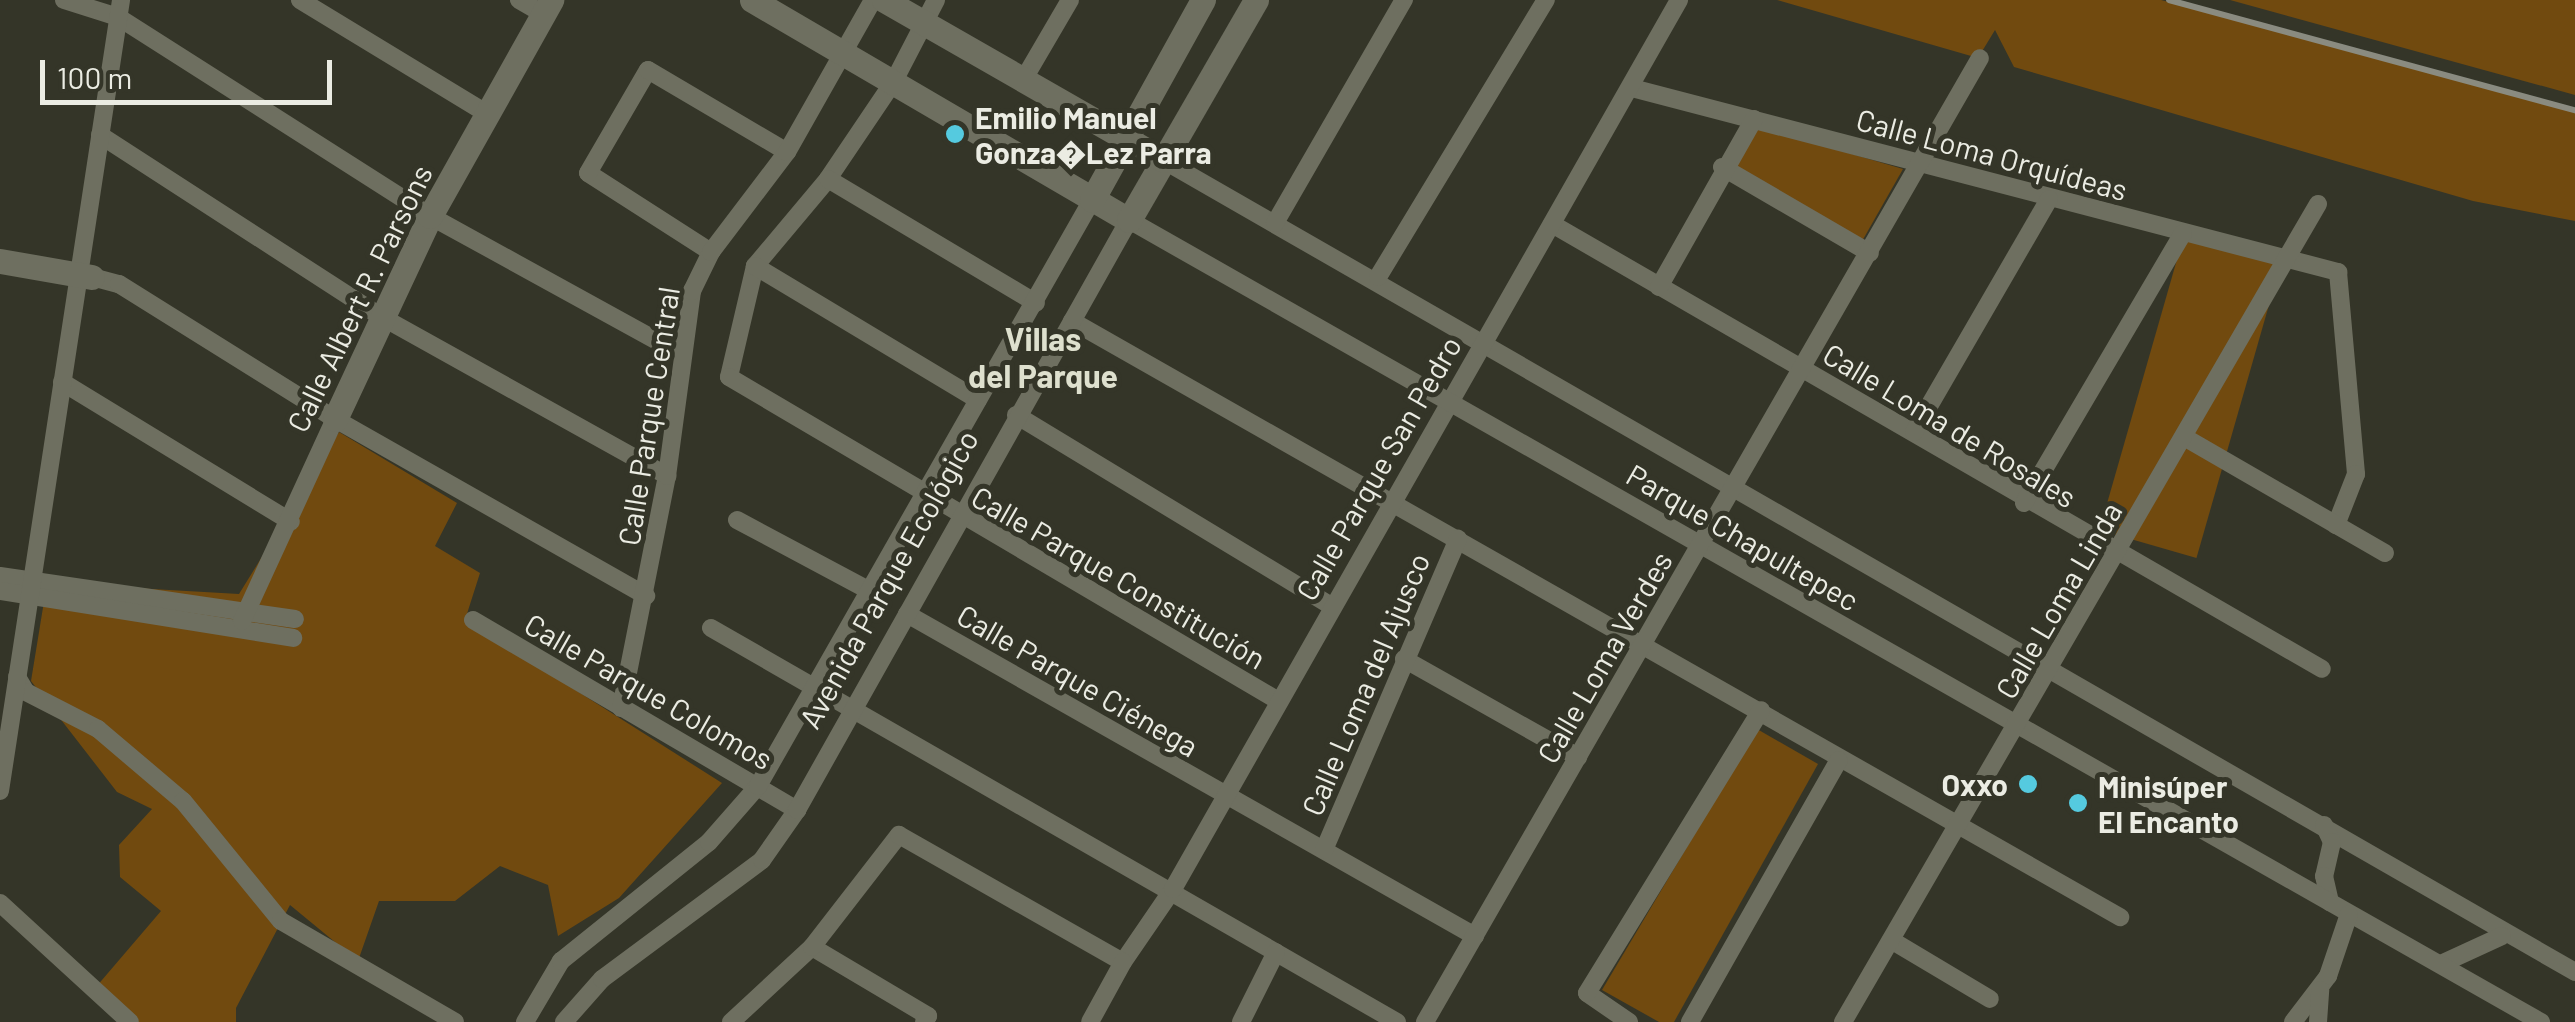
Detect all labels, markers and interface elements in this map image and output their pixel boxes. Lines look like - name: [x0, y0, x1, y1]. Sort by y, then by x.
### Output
- scale bar: [45, 40, 338, 102]
- text: 100 m: [57, 59, 132, 95]
- place label: Emilio Manuel Gonza�Lez Parra: [975, 99, 1212, 170]
- street label: Calle Loma Orquídeas: [1853, 101, 2131, 207]
- marker: Emilio Manuel Gonza�Lez Parra: [944, 123, 966, 145]
- street label: Calle Albert R. Parsons: [279, 159, 439, 437]
- street label: Calle Parque Central: [610, 284, 686, 548]
- district label: Villas del Parque: [968, 320, 1118, 395]
- street label: Calle Parque San Pedro: [1288, 330, 1468, 606]
- street label: Calle Loma de Rosales: [1817, 335, 2083, 515]
- street label: Avenida Parque Ecológico: [791, 424, 985, 734]
- street label: Parque Chapultepec: [1621, 456, 1865, 618]
- street label: Calle Parque Constitución: [966, 478, 1272, 676]
- street label: Calle Loma Linda: [1987, 495, 2129, 705]
- street label: Calle Loma Verdes: [1529, 545, 1679, 769]
- street label: Calle Loma del Ajusco: [1293, 547, 1437, 821]
- street label: Calle Parque Ciénega: [951, 596, 1205, 764]
- street label: Calle Parque Colomos: [519, 605, 779, 777]
- place label: Oxxo: [1941, 766, 2008, 802]
- place label: Minisúper El Encanto: [2098, 768, 2239, 838]
- marker: Oxxo: [2017, 773, 2039, 795]
- marker: Minisúper El Encanto: [2067, 792, 2089, 814]

